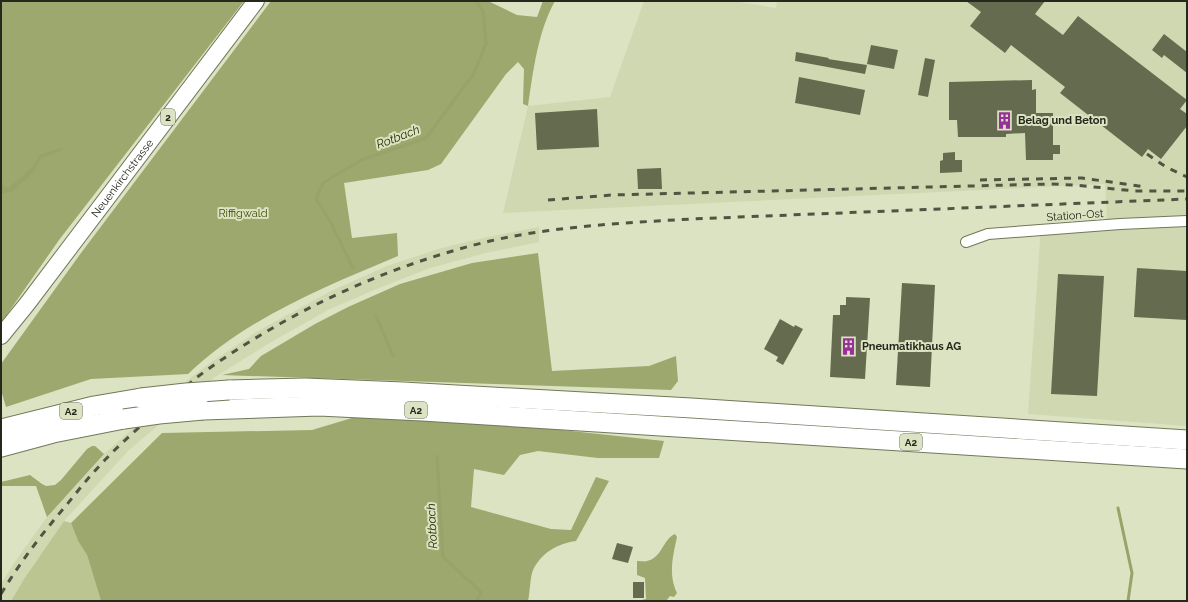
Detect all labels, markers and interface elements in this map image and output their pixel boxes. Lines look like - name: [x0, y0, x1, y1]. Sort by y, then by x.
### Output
- road number: 2: [161, 109, 175, 125]
- building icon: Belag und Beton: [995, 110, 1015, 130]
- place label: Belag und Beton: [1018, 114, 1106, 127]
- water label: Rotbach: [374, 122, 422, 152]
- street label: Neuenkirchstrasse: [89, 136, 157, 220]
- park label: Riffigwald: [218, 207, 268, 220]
- street label: Station-Ost: [1046, 207, 1104, 224]
- building icon: Pneumatikhaus AG: [839, 336, 859, 356]
- place label: Pneumatikhaus AG: [862, 340, 961, 353]
- road number: A2: [405, 402, 427, 418]
- road number: A2: [60, 403, 82, 419]
- road number: A2: [900, 434, 922, 450]
- water label: Rotbach: [424, 503, 440, 549]

